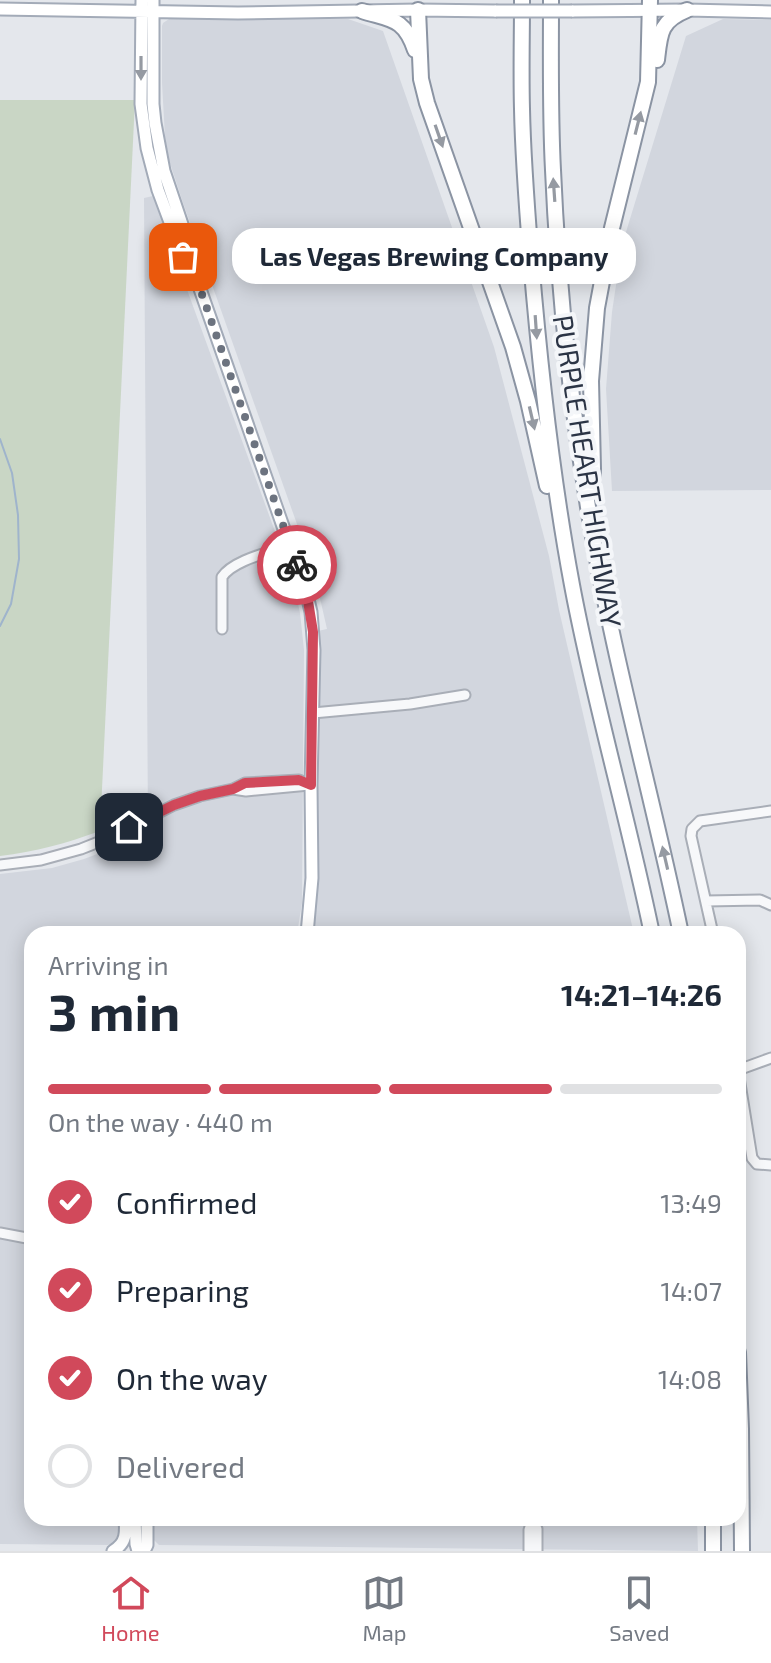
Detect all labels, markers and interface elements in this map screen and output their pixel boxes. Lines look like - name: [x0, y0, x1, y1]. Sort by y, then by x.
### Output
- one-way arrow: [135, 56, 147, 81]
- one-way arrow: [633, 110, 645, 135]
- one-way arrow: [434, 125, 446, 149]
- one-way arrow: [547, 177, 560, 202]
- pin: [149, 223, 217, 291]
- callout: Las Vegas Brewing Company: [231, 229, 635, 285]
- icon: bag: [161, 235, 205, 279]
- text: Las Vegas Brewing Company: [259, 240, 609, 271]
- street label: PURPLE HEART HIGHWAY: [546, 312, 630, 630]
- one-way arrow: [530, 315, 543, 340]
- one-way arrow: [526, 406, 539, 431]
- courier: [257, 525, 337, 605]
- icon: bike: [275, 543, 319, 587]
- pin: [95, 793, 163, 861]
- icon: home: [107, 805, 151, 849]
- one-way arrow: [658, 845, 671, 870]
- text: Arriving in: [48, 949, 169, 980]
- text: 14:21–14:26: [561, 976, 722, 1012]
- text: 3 min: [48, 979, 180, 1041]
- text: On the way · 440 m: [48, 1106, 273, 1137]
- icon: check: [48, 1180, 92, 1224]
- text: Confirmed: [116, 1184, 257, 1220]
- text: 13:49: [660, 1187, 722, 1218]
- icon: check: [48, 1268, 92, 1312]
- text: Preparing: [116, 1272, 249, 1308]
- text: 14:07: [661, 1275, 722, 1306]
- icon: check: [48, 1356, 92, 1400]
- text: On the way: [116, 1360, 268, 1396]
- text: 14:08: [658, 1363, 722, 1394]
- text: Delivered: [116, 1448, 245, 1484]
- tab: Home: [101, 1571, 160, 1645]
- tab: Map: [362, 1571, 407, 1645]
- tab: Saved: [609, 1571, 670, 1645]

